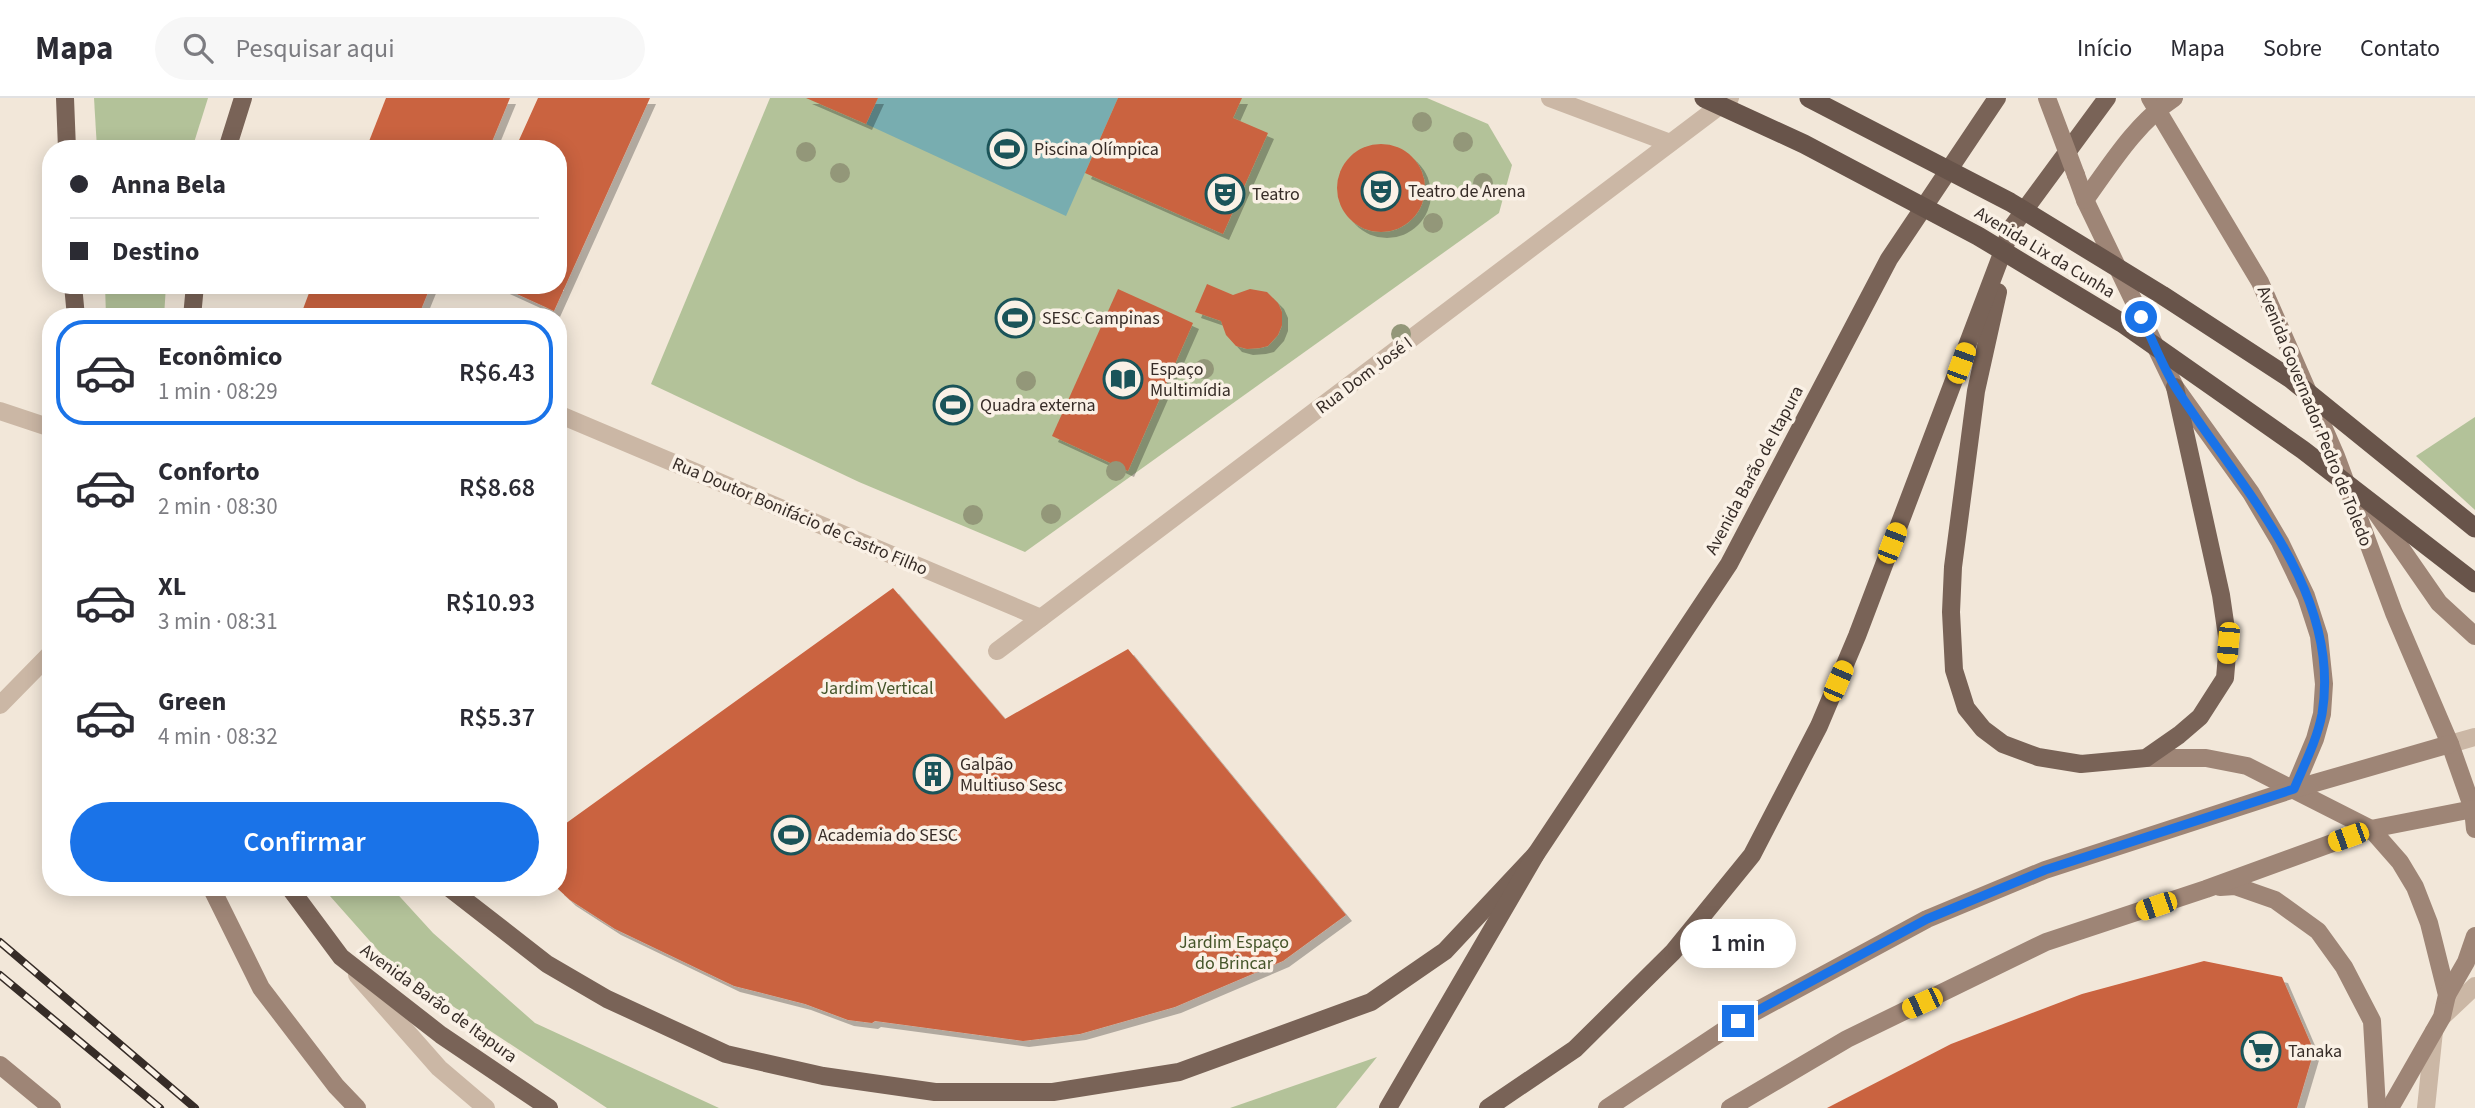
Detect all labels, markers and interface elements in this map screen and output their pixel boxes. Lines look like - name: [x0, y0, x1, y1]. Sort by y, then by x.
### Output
- search box: [155, 17, 645, 80]
- text: Mapa: [35, 25, 113, 72]
- icon: search: [179, 29, 217, 67]
- text: Pesquisar aqui: [235, 30, 395, 67]
- text: Início: [2077, 31, 2132, 66]
- text: Mapa: [2170, 31, 2225, 66]
- text: Sobre: [2263, 31, 2322, 66]
- text: Contato: [2360, 31, 2440, 66]
- sports icon: Piscina Olímpica: [986, 128, 1028, 170]
- place label: Piscina Olímpica: [1034, 137, 1159, 162]
- text: Anna Bela: [112, 166, 226, 203]
- theatre icon: Teatro de Arena: [1360, 170, 1402, 212]
- theatre icon: Teatro: [1204, 173, 1246, 215]
- place label: Teatro de Arena: [1408, 179, 1526, 204]
- place label: Teatro: [1252, 182, 1300, 207]
- street label: Avenida Lix da Cunha: [1970, 201, 2120, 304]
- text: Destino: [112, 233, 199, 270]
- street label: Avenida Governador Pedro de Toledo: [2251, 282, 2378, 550]
- sports icon: SESC Campinas: [994, 297, 1036, 339]
- route start: [2125, 301, 2157, 333]
- place label: SESC Campinas: [1042, 306, 1160, 331]
- street label: Rua Dom José I: [1311, 331, 1418, 420]
- text: Econômico: [158, 338, 283, 375]
- car: [1944, 340, 1979, 386]
- icon: car: [74, 341, 137, 404]
- text: R$6.43: [459, 354, 535, 391]
- place label: Espaço Multimídia: [1150, 357, 1231, 403]
- library icon: Espaço Multimídia: [1102, 358, 1144, 400]
- text: 1 min · 08:29: [158, 375, 278, 408]
- street label: Avenida Barão de Itapura: [1699, 381, 1810, 559]
- sports icon: Quadra externa: [932, 384, 974, 426]
- place label: Quadra externa: [980, 393, 1096, 418]
- street label: Rua Doutor Bonifácio de Castro Filho: [668, 451, 931, 582]
- text: Conforto: [158, 453, 260, 490]
- icon: car: [74, 456, 137, 519]
- text: R$8.68: [459, 469, 535, 506]
- text: 2 min · 08:30: [158, 490, 278, 523]
- car: [1875, 520, 1910, 566]
- text: XL: [158, 568, 186, 605]
- icon: car: [74, 571, 137, 634]
- text: R$10.93: [446, 584, 535, 621]
- text: 3 min · 08:31: [158, 605, 278, 638]
- car: [2216, 621, 2241, 665]
- car: [1821, 658, 1856, 704]
- park label: Jardim Vertical: [820, 676, 934, 701]
- text: Green: [158, 683, 226, 720]
- icon: car: [74, 686, 137, 749]
- text: R$5.37: [459, 699, 535, 736]
- text: 4 min · 08:32: [158, 720, 278, 753]
- place label: Galpão Multiuso Sesc: [960, 752, 1063, 798]
- building icon: Galpão Multiuso Sesc: [912, 753, 954, 795]
- button: Confirmar: [70, 802, 539, 882]
- sports icon: Academia do SESC: [770, 814, 812, 856]
- car: [2325, 820, 2372, 854]
- place label: Academia do SESC: [818, 823, 958, 848]
- car: [2133, 889, 2180, 923]
- callout: 1 min: [1680, 920, 1796, 968]
- text: 1 min: [1711, 927, 1765, 960]
- park label: Jardim Espaço do Brincar: [1179, 930, 1289, 976]
- street label: Avenida Barão de Itapura: [355, 938, 522, 1069]
- car: [1899, 985, 1946, 1021]
- route end: [1722, 1005, 1754, 1037]
- supermarket icon: Tanaka: [2240, 1030, 2282, 1072]
- place label: Tanaka: [2288, 1039, 2342, 1064]

